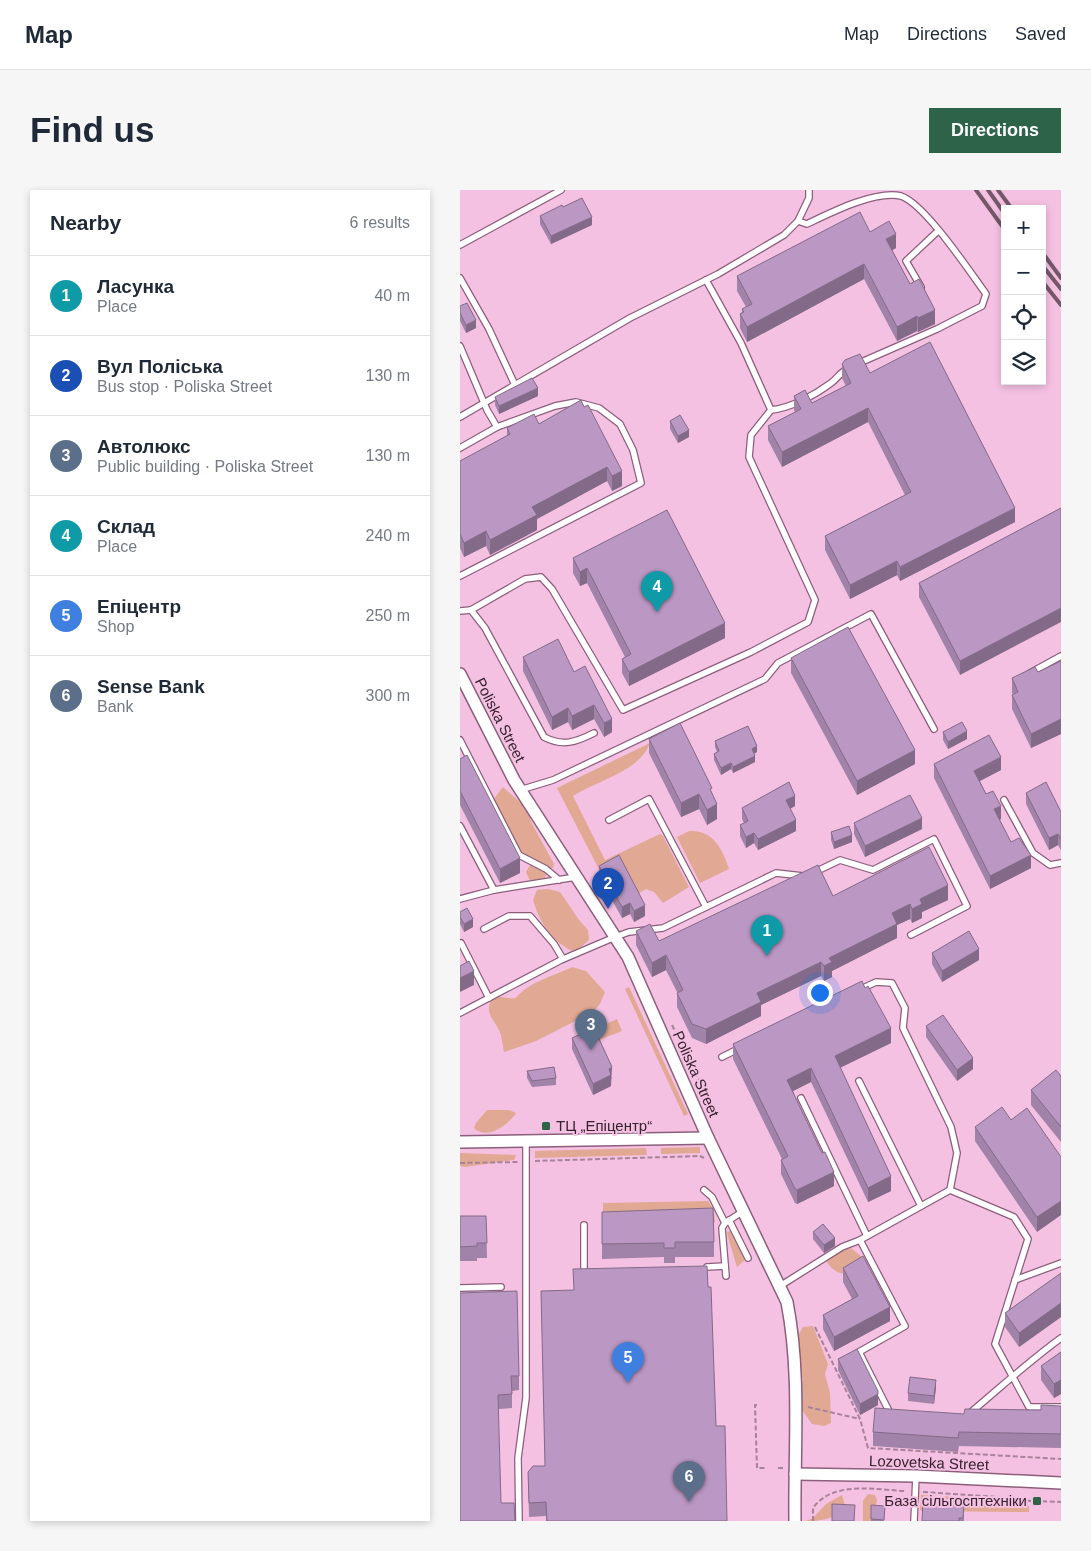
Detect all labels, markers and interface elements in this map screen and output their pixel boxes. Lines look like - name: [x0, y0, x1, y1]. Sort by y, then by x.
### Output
- text: Map: [25, 21, 73, 48]
- text: Map: [844, 24, 879, 44]
- text: Directions: [907, 24, 987, 44]
- text: Saved: [1015, 24, 1066, 44]
- button: Directions: [929, 108, 1061, 153]
- text: Find us: [30, 110, 154, 149]
- map controls: [1001, 205, 1046, 385]
- button: +: [1001, 205, 1046, 250]
- text: Nearby: [50, 211, 121, 234]
- text: 6 results: [350, 214, 410, 231]
- button: −: [1001, 250, 1046, 295]
- text: Ласунка: [97, 276, 174, 297]
- text: 1: [62, 287, 70, 304]
- text: 40 m: [374, 287, 410, 304]
- button: locate: [1001, 295, 1046, 340]
- text: Place: [97, 298, 137, 315]
- button: layers: [1001, 340, 1046, 385]
- text: Вул Поліська: [97, 356, 223, 377]
- text: 2: [62, 367, 70, 384]
- text: 130 m: [366, 367, 410, 384]
- text: Bus stop · Poliska Street: [97, 378, 272, 395]
- text: Автолюкс: [97, 436, 190, 457]
- text: 3: [62, 447, 70, 464]
- text: 130 m: [366, 447, 410, 464]
- text: Public building · Poliska Street: [97, 458, 313, 475]
- text: Склад: [97, 516, 155, 537]
- text: 4: [62, 527, 70, 544]
- text: 240 m: [366, 527, 410, 544]
- text: Place: [97, 538, 137, 555]
- pin: 4: [641, 571, 673, 612]
- text: Епіцентр: [97, 596, 181, 617]
- text: 5: [62, 607, 70, 624]
- text: 250 m: [366, 607, 410, 624]
- text: Shop: [97, 618, 134, 635]
- street label: Poliska Street: [472, 675, 529, 766]
- text: Sense Bank: [97, 676, 205, 697]
- text: 6: [62, 687, 70, 704]
- text: 300 m: [366, 687, 410, 704]
- text: Bank: [97, 698, 133, 715]
- pin: 2: [592, 868, 624, 909]
- pin: 1: [751, 915, 783, 956]
- your location: [807, 980, 833, 1006]
- pin: 3: [575, 1009, 607, 1050]
- street label: Poliska Street: [670, 1028, 723, 1120]
- place label: ТЦ „Епіцентр“: [556, 1117, 652, 1134]
- marker: ТЦ „Епіцентр“: [540, 1120, 552, 1132]
- pin: 5: [612, 1342, 644, 1383]
- street label: Lozovetska Street: [869, 1452, 990, 1473]
- pin: 6: [673, 1461, 705, 1502]
- place label: База сільгосптехніки: [884, 1492, 1027, 1509]
- marker: База сільгосптехніки: [1031, 1495, 1043, 1507]

